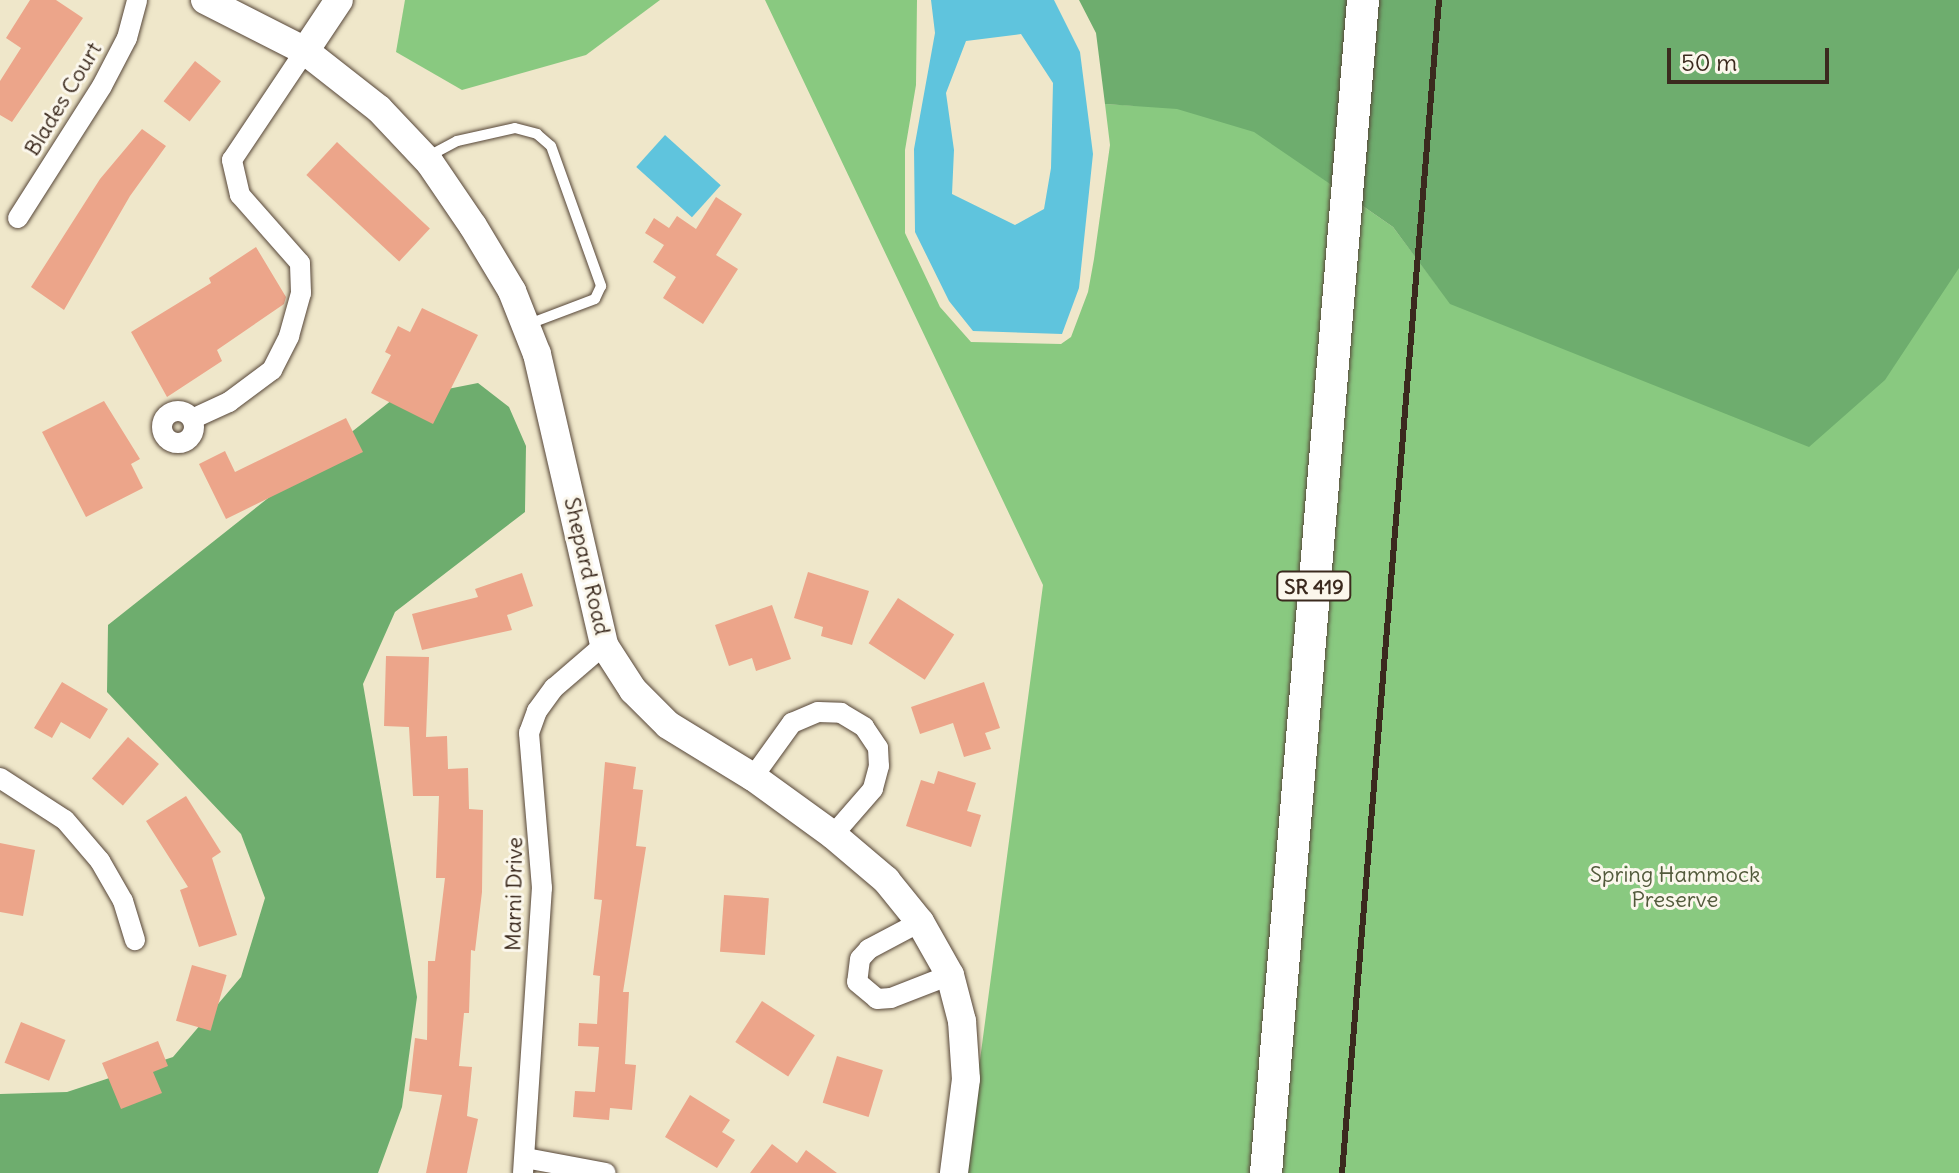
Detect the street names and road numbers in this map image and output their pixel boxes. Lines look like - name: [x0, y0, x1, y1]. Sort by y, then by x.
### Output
- street label: Blades Court: [19, 38, 107, 160]
- street label: Shepard Road: [558, 495, 616, 637]
- road number: SR 419: [1276, 570, 1352, 602]
- street label: Marni Drive: [500, 837, 528, 951]

